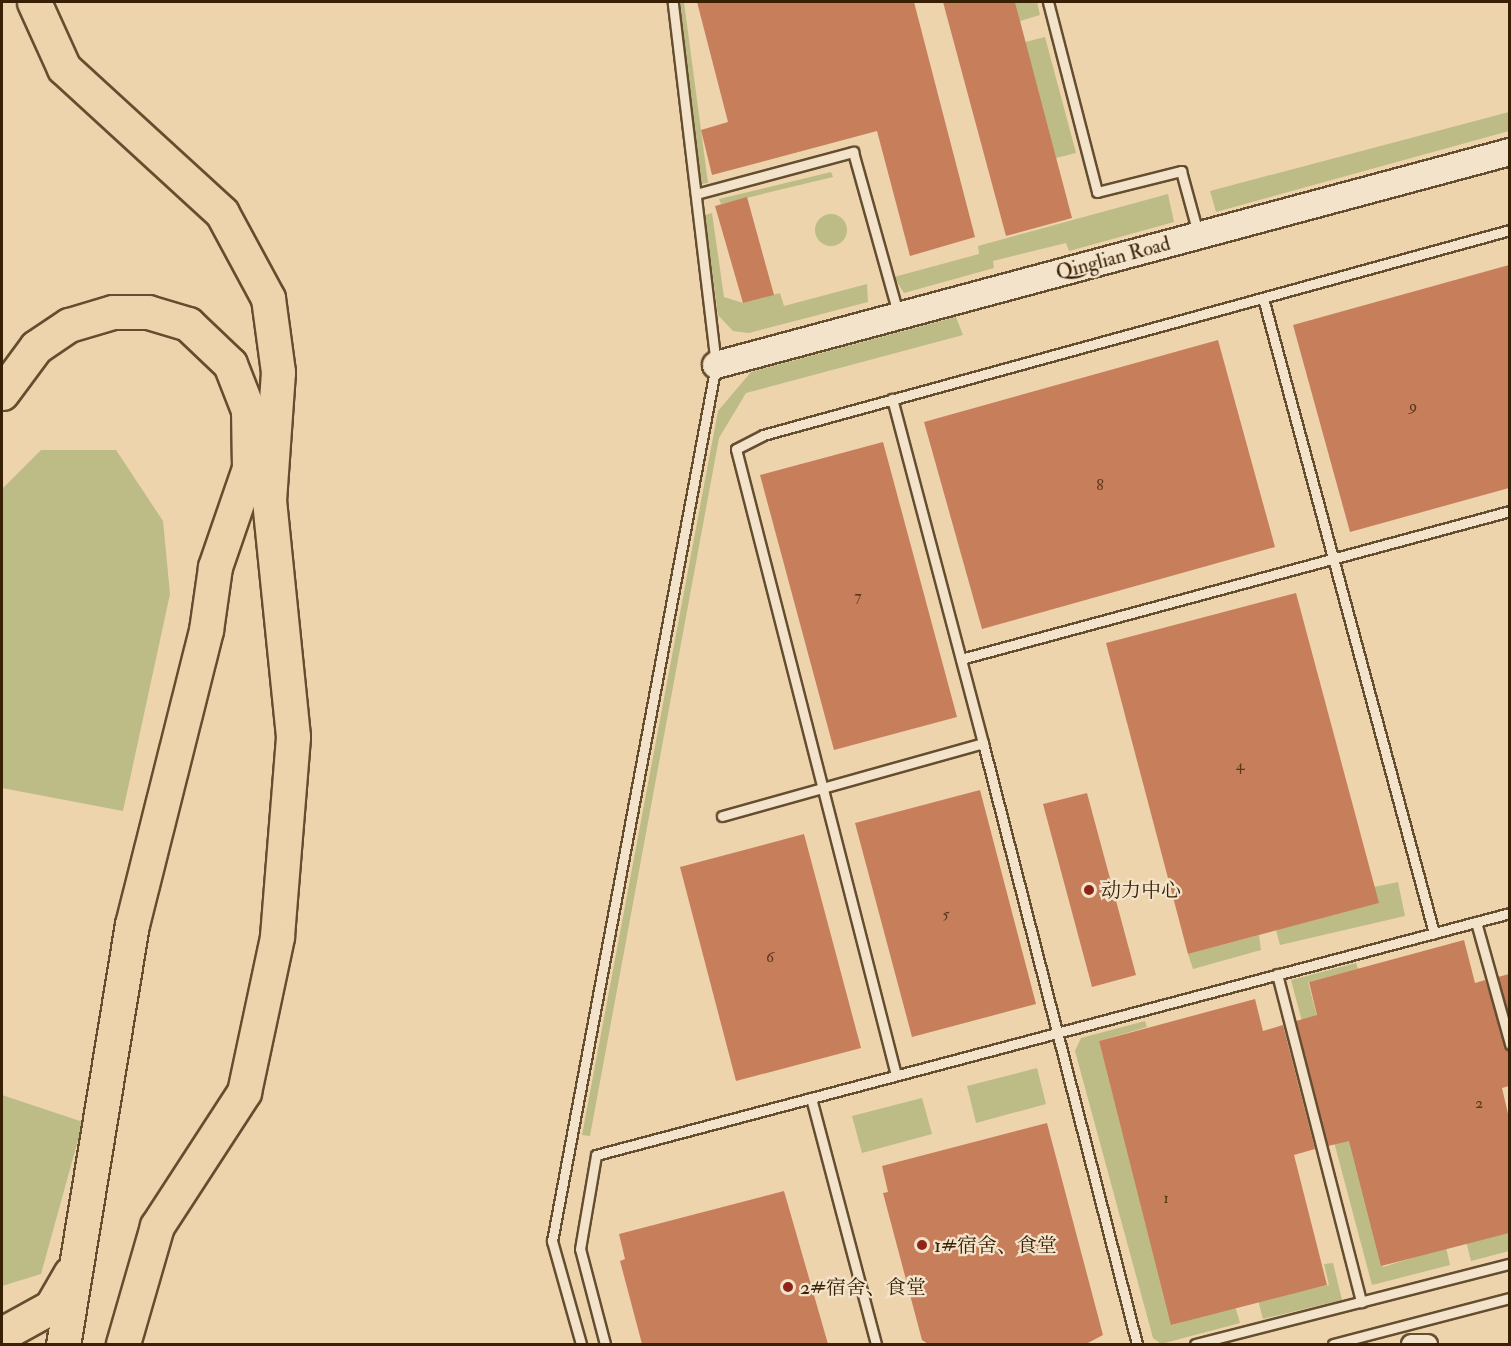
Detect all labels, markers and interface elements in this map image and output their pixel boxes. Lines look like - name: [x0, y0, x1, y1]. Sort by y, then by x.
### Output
- street label: Qinglian Road: [1053, 231, 1173, 285]
- house number: 9: [1409, 396, 1417, 416]
- house number: 8: [1096, 475, 1104, 495]
- house number: 7: [854, 586, 862, 606]
- house number: 4: [1236, 755, 1244, 775]
- place label: 动力中心: [1101, 878, 1181, 902]
- marker: 动力中心: [1082, 883, 1096, 897]
- house number: 5: [942, 904, 950, 924]
- house number: 6: [766, 947, 774, 967]
- house number: 2: [1475, 1093, 1483, 1113]
- house number: 1: [1163, 1188, 1169, 1208]
- place label: 1#宿舍、食堂: [934, 1233, 1057, 1257]
- marker: 1#宿舍、食堂: [915, 1238, 929, 1252]
- place label: 2#宿舍、食堂: [800, 1275, 926, 1299]
- marker: 2#宿舍、食堂: [781, 1280, 795, 1294]

